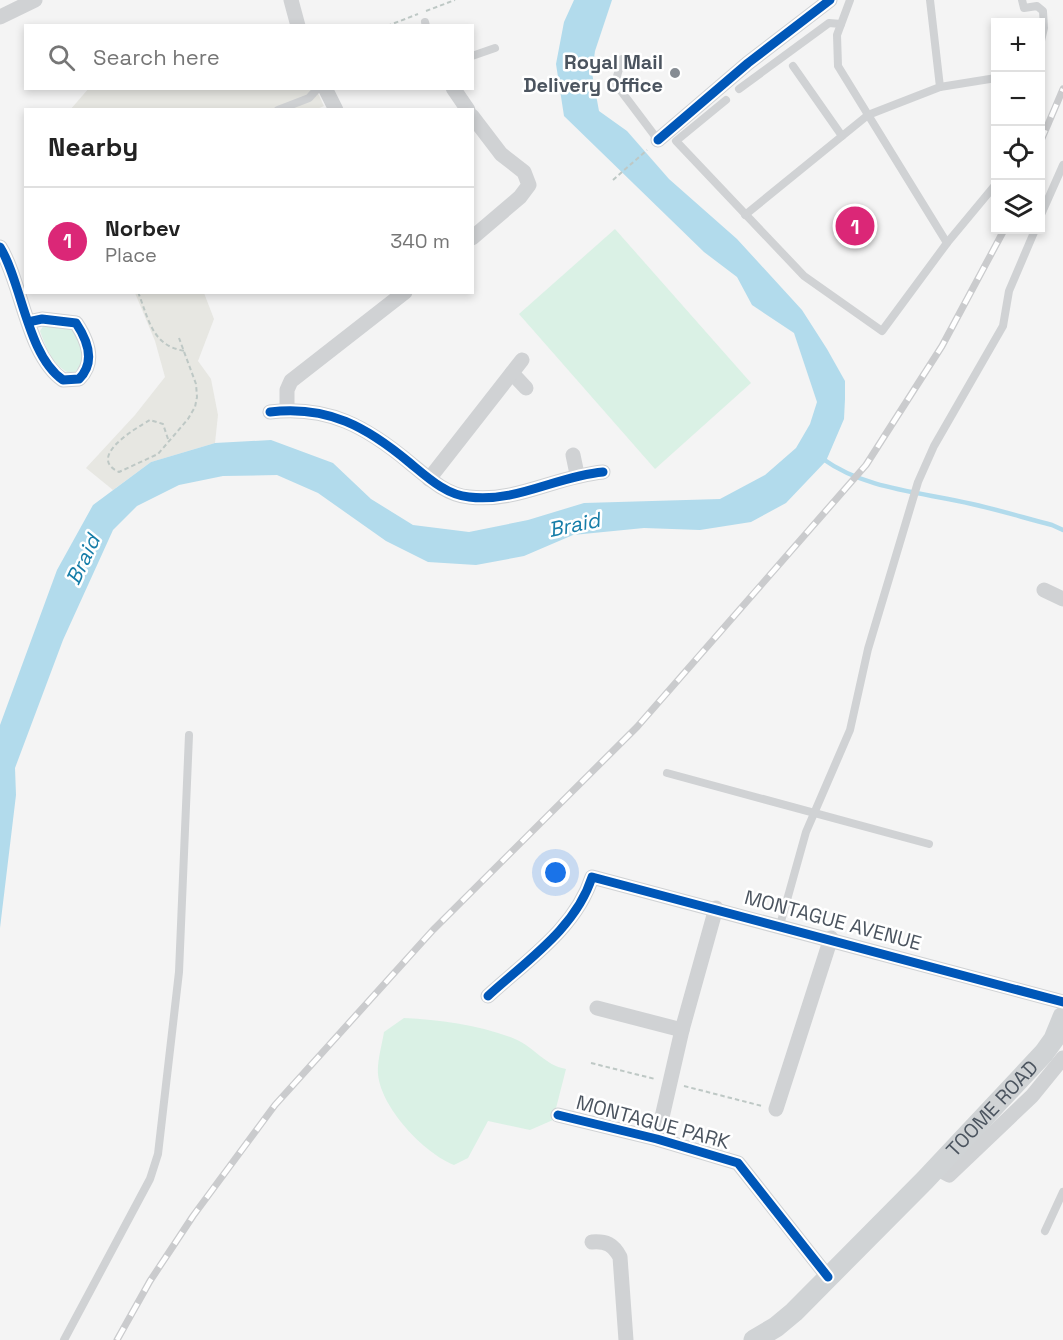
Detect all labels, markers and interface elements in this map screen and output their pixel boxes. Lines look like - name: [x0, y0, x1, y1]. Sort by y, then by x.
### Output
- map controls: [991, 18, 1045, 234]
- button: +: [991, 18, 1045, 72]
- search box: [24, 24, 474, 90]
- icon: search: [45, 41, 78, 74]
- text: Search here: [93, 43, 220, 71]
- place label: Royal Mail Delivery Office: [523, 49, 663, 98]
- marker: Royal Mail Delivery Office: [668, 66, 682, 80]
- button: −: [991, 72, 1045, 126]
- button: locate: [991, 126, 1045, 180]
- text: Nearby: [48, 130, 138, 164]
- button: layers: [991, 180, 1045, 234]
- pin: 1: [836, 204, 874, 248]
- text: Norbev: [105, 214, 180, 242]
- text: 1: [63, 228, 72, 254]
- text: 340 m: [390, 228, 450, 254]
- text: Place: [105, 242, 157, 268]
- water label: Braid: [546, 505, 605, 543]
- water label: Braid: [59, 528, 107, 589]
- your location: [541, 858, 570, 887]
- street label: MONTAGUE AVENUE: [742, 884, 924, 956]
- street label: TOOME ROAD: [940, 1055, 1044, 1162]
- street label: MONTAGUE PARK: [573, 1089, 733, 1155]

